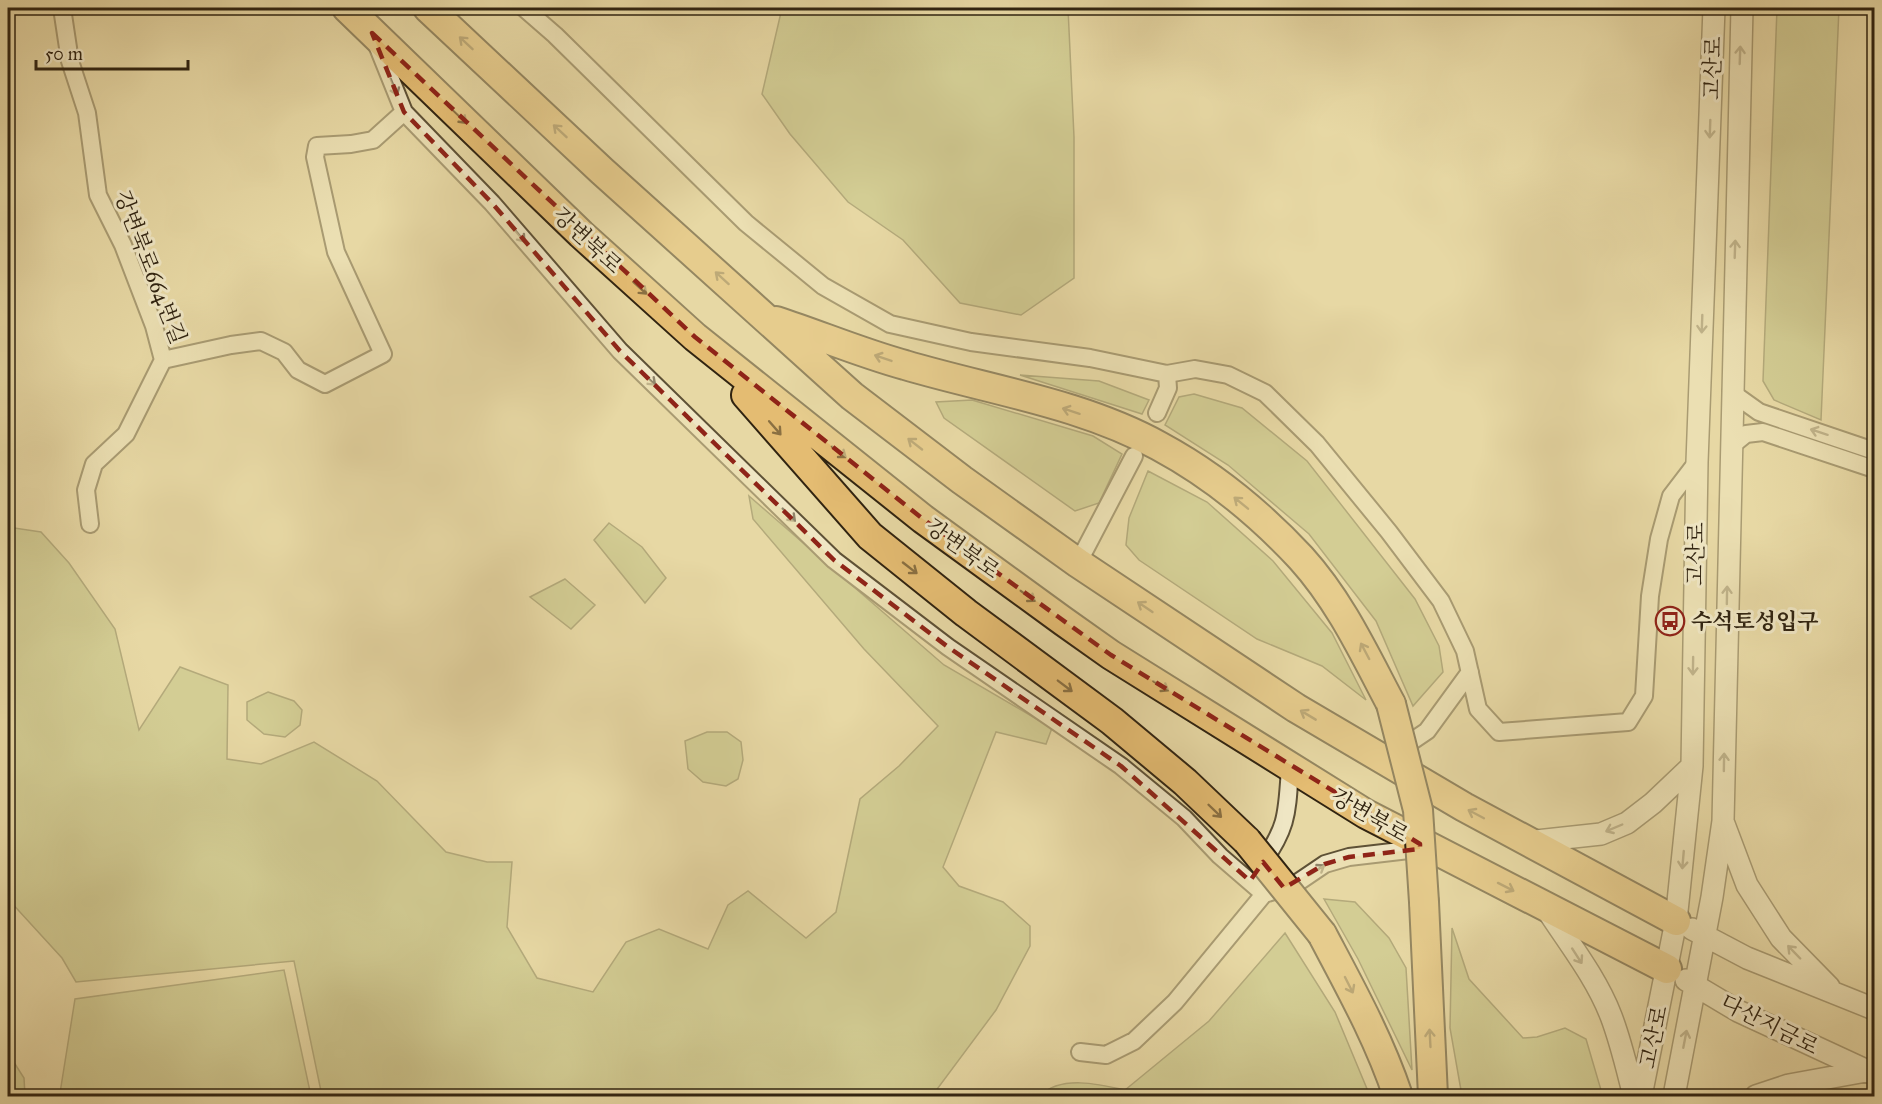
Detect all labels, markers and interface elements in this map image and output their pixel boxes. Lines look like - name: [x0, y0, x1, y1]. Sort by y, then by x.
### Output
- scale bar: [36, 33, 188, 71]
- one-way arrow: [458, 36, 473, 50]
- street label: 고산로: [1698, 36, 1727, 100]
- text: 50 m: [45, 43, 83, 65]
- one-way arrow: [1735, 45, 1746, 65]
- one-way arrow: [389, 78, 400, 96]
- one-way arrow: [452, 110, 467, 125]
- one-way arrow: [1704, 118, 1715, 138]
- one-way arrow: [552, 124, 567, 138]
- street label: 강변북로664번길: [109, 187, 192, 348]
- street label: 강변북로: [547, 202, 628, 279]
- one-way arrow: [512, 227, 526, 242]
- one-way arrow: [1729, 240, 1741, 260]
- one-way arrow: [715, 271, 730, 285]
- one-way arrow: [633, 281, 648, 295]
- one-way arrow: [1697, 313, 1708, 333]
- one-way arrow: [874, 351, 893, 362]
- one-way arrow: [642, 372, 657, 387]
- one-way arrow: [1062, 404, 1081, 415]
- one-way arrow: [768, 420, 782, 435]
- one-way arrow: [1810, 426, 1829, 437]
- one-way arrow: [908, 438, 924, 451]
- one-way arrow: [831, 446, 847, 459]
- one-way arrow: [1233, 496, 1249, 509]
- one-way arrow: [782, 508, 797, 523]
- street label: 강변북로: [920, 512, 1005, 584]
- street label: 고산로: [1681, 522, 1710, 586]
- one-way arrow: [902, 562, 918, 575]
- one-way arrow: [1721, 585, 1733, 605]
- one-way arrow: [1019, 589, 1035, 602]
- one-way arrow: [1137, 601, 1154, 613]
- bus stop icon: 수석토성입구: [1654, 605, 1686, 637]
- place label: 수석토성입구: [1691, 608, 1819, 635]
- one-way arrow: [1359, 643, 1370, 661]
- one-way arrow: [1688, 655, 1699, 675]
- one-way arrow: [1057, 680, 1073, 692]
- one-way arrow: [1152, 681, 1169, 693]
- one-way arrow: [1300, 709, 1317, 721]
- one-way arrow: [1718, 753, 1730, 773]
- street label: 강변북로: [1326, 782, 1413, 848]
- one-way arrow: [1208, 804, 1223, 818]
- one-way arrow: [1468, 808, 1485, 820]
- one-way arrow: [1605, 823, 1624, 834]
- one-way arrow: [1677, 850, 1688, 870]
- one-way arrow: [1308, 863, 1325, 875]
- one-way arrow: [1497, 882, 1515, 894]
- one-way arrow: [1787, 944, 1802, 959]
- one-way arrow: [1572, 947, 1584, 964]
- one-way arrow: [1344, 976, 1356, 994]
- street label: 다산지금로: [1716, 988, 1823, 1061]
- street label: 고산로: [1634, 1003, 1673, 1071]
- one-way arrow: [1425, 1029, 1436, 1049]
- one-way arrow: [1680, 1030, 1691, 1049]

